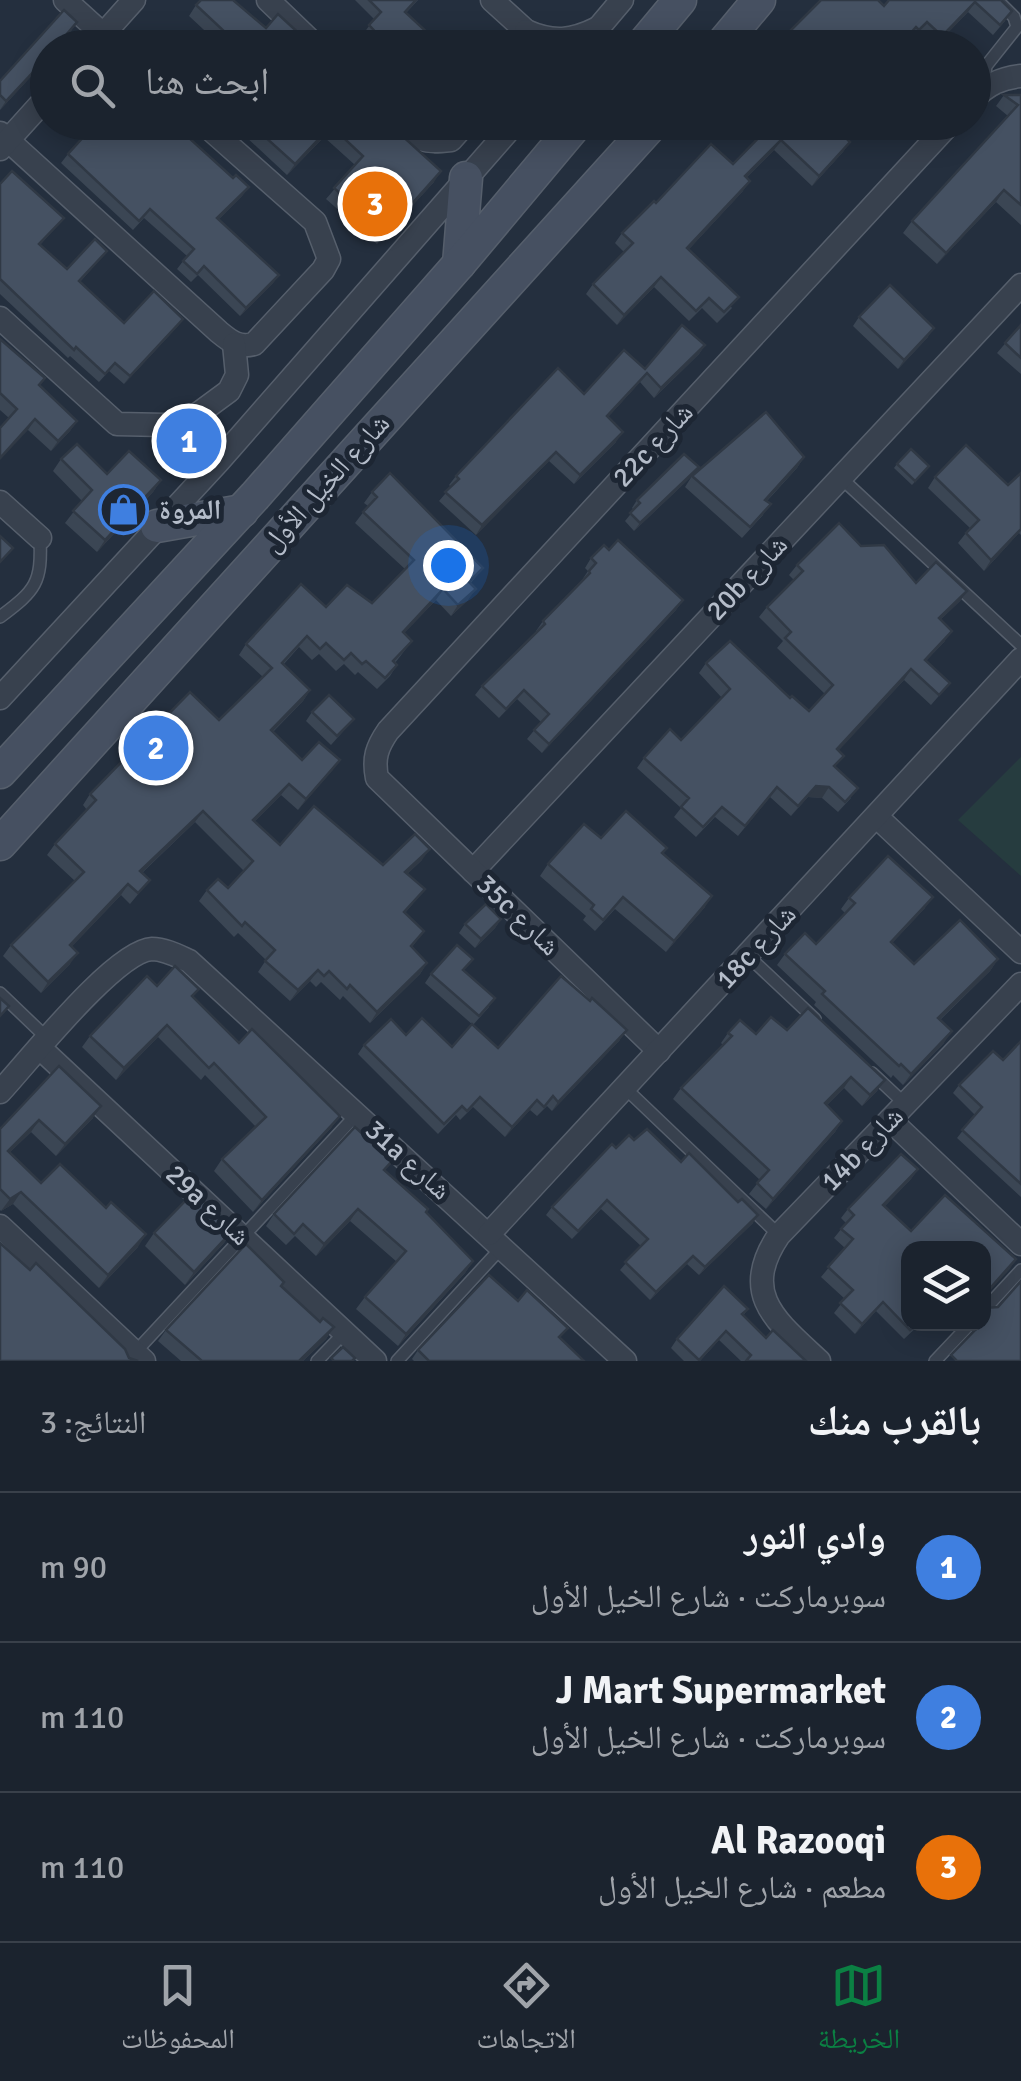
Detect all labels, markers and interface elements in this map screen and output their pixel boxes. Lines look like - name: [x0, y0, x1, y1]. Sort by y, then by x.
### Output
- search box: [30, 30, 991, 140]
- icon: search: [65, 58, 120, 113]
- text: ابحث هنا: [145, 58, 269, 105]
- pin: 3: [342, 166, 408, 242]
- street label: 22c شارع: [605, 396, 701, 494]
- pin: 1: [156, 404, 222, 478]
- street label: شارع الخيل الأول: [255, 407, 397, 559]
- shop icon: المروة: [98, 484, 150, 536]
- place label: المروة: [159, 493, 221, 527]
- street label: 20b شارع: [699, 528, 795, 628]
- your location: [423, 540, 474, 591]
- pin: 2: [124, 710, 188, 786]
- street label: 35c شارع: [469, 867, 567, 963]
- street label: 18c شارع: [708, 898, 804, 996]
- street label: 14b شارع: [814, 1100, 910, 1198]
- street label: 31a شارع: [358, 1113, 458, 1207]
- street label: 29a شارع: [158, 1157, 258, 1253]
- map controls: [901, 1241, 991, 1331]
- button: layers: [901, 1241, 991, 1331]
- text: بالقرب منك: [808, 1396, 981, 1447]
- text: النتائج: 3: [40, 1403, 146, 1442]
- text: وادي النور: [744, 1513, 886, 1560]
- text: 90 m: [40, 1548, 107, 1587]
- text: 1: [940, 1548, 957, 1587]
- text: سوبرماركت · شارع الخيل الأول: [531, 1577, 886, 1616]
- text: J Mart Supermarket: [555, 1667, 886, 1714]
- text: 110 m: [40, 1698, 124, 1737]
- text: 2: [940, 1698, 957, 1737]
- text: سوبرماركت · شارع الخيل الأول: [531, 1718, 886, 1757]
- text: Al Razooqi: [711, 1817, 886, 1864]
- text: 110 m: [40, 1848, 124, 1887]
- text: 3: [940, 1848, 957, 1887]
- text: مطعم · شارع الخيل الأول: [598, 1868, 886, 1907]
- tab: المحفوظات: [121, 1958, 235, 2066]
- tab: الاتجاهات: [477, 1958, 576, 2066]
- tab: الخريطة: [818, 1958, 900, 2066]

